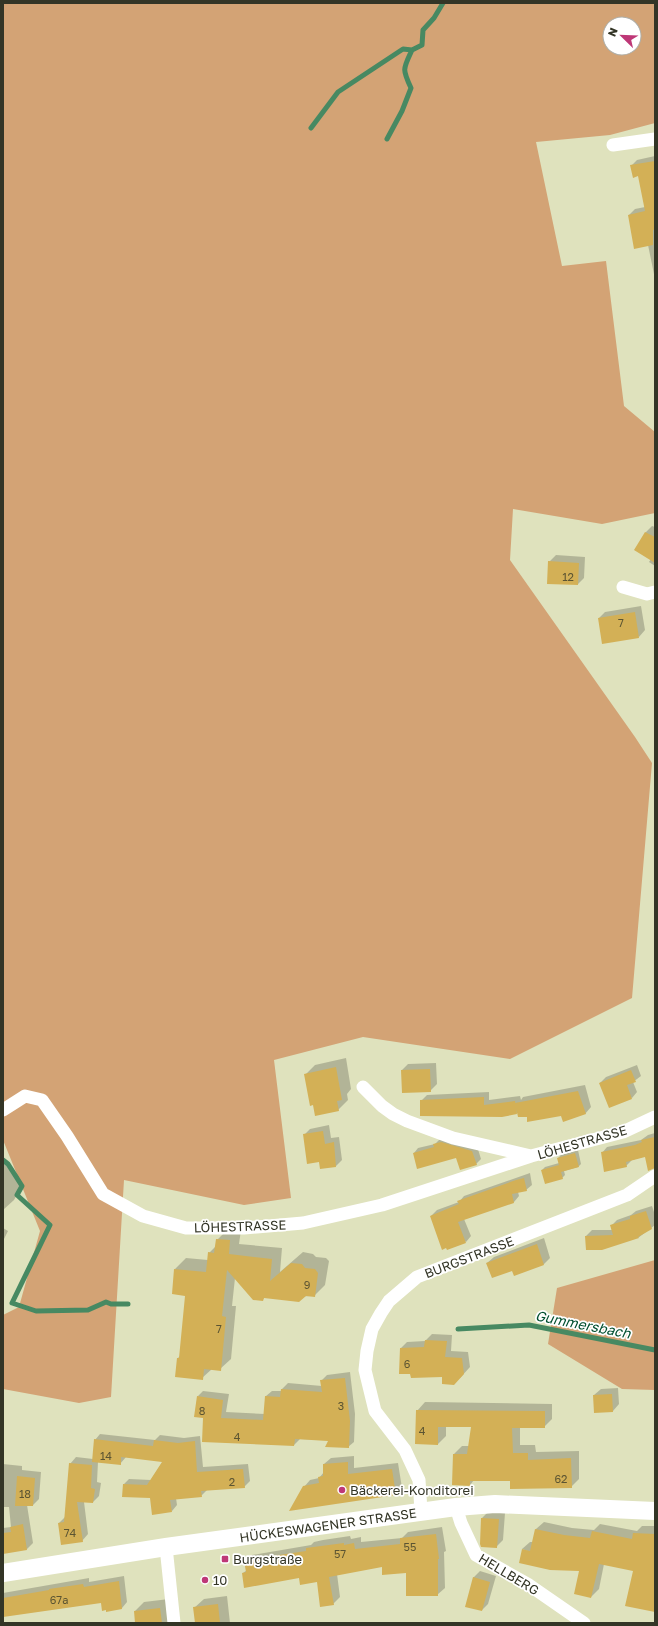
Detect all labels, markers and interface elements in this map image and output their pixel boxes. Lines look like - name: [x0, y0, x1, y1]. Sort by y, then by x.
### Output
- north arrow: [602, 16, 642, 56]
- text: N: [605, 26, 620, 38]
- house number: 12: [562, 570, 574, 583]
- house number: 7: [618, 616, 624, 629]
- street label: LÖHESTRASSE: [535, 1122, 629, 1162]
- street label: LÖHESTRASSE: [193, 1216, 287, 1236]
- street label: BURGSTRASSE: [422, 1233, 516, 1281]
- house number: 9: [304, 1278, 310, 1291]
- water label: Gummersbach: [534, 1306, 634, 1342]
- house number: 7: [216, 1322, 222, 1335]
- house number: 6: [404, 1357, 411, 1370]
- house number: 3: [338, 1399, 344, 1412]
- house number: 8: [199, 1404, 206, 1417]
- house number: 4: [419, 1424, 426, 1437]
- house number: 4: [234, 1430, 241, 1443]
- house number: 14: [100, 1449, 112, 1462]
- house number: 62: [554, 1472, 568, 1485]
- house number: 2: [229, 1475, 235, 1488]
- place label: Bäckerei-Konditorei: [350, 1482, 474, 1498]
- marker: Bäckerei-Konditorei: [337, 1485, 347, 1495]
- house number: 18: [19, 1487, 31, 1500]
- street label: HÜCKESWAGENER STRASSE: [238, 1505, 418, 1545]
- house number: 74: [64, 1526, 77, 1539]
- house number: 55: [404, 1540, 416, 1553]
- house number: 57: [334, 1547, 346, 1560]
- street label: HELLBERG: [476, 1550, 542, 1598]
- place label: Burgstraße: [233, 1551, 302, 1567]
- marker: Burgstraße: [220, 1554, 230, 1564]
- place label: 10: [213, 1572, 227, 1588]
- marker: 10: [200, 1575, 210, 1585]
- house number: 67a: [50, 1593, 68, 1606]

